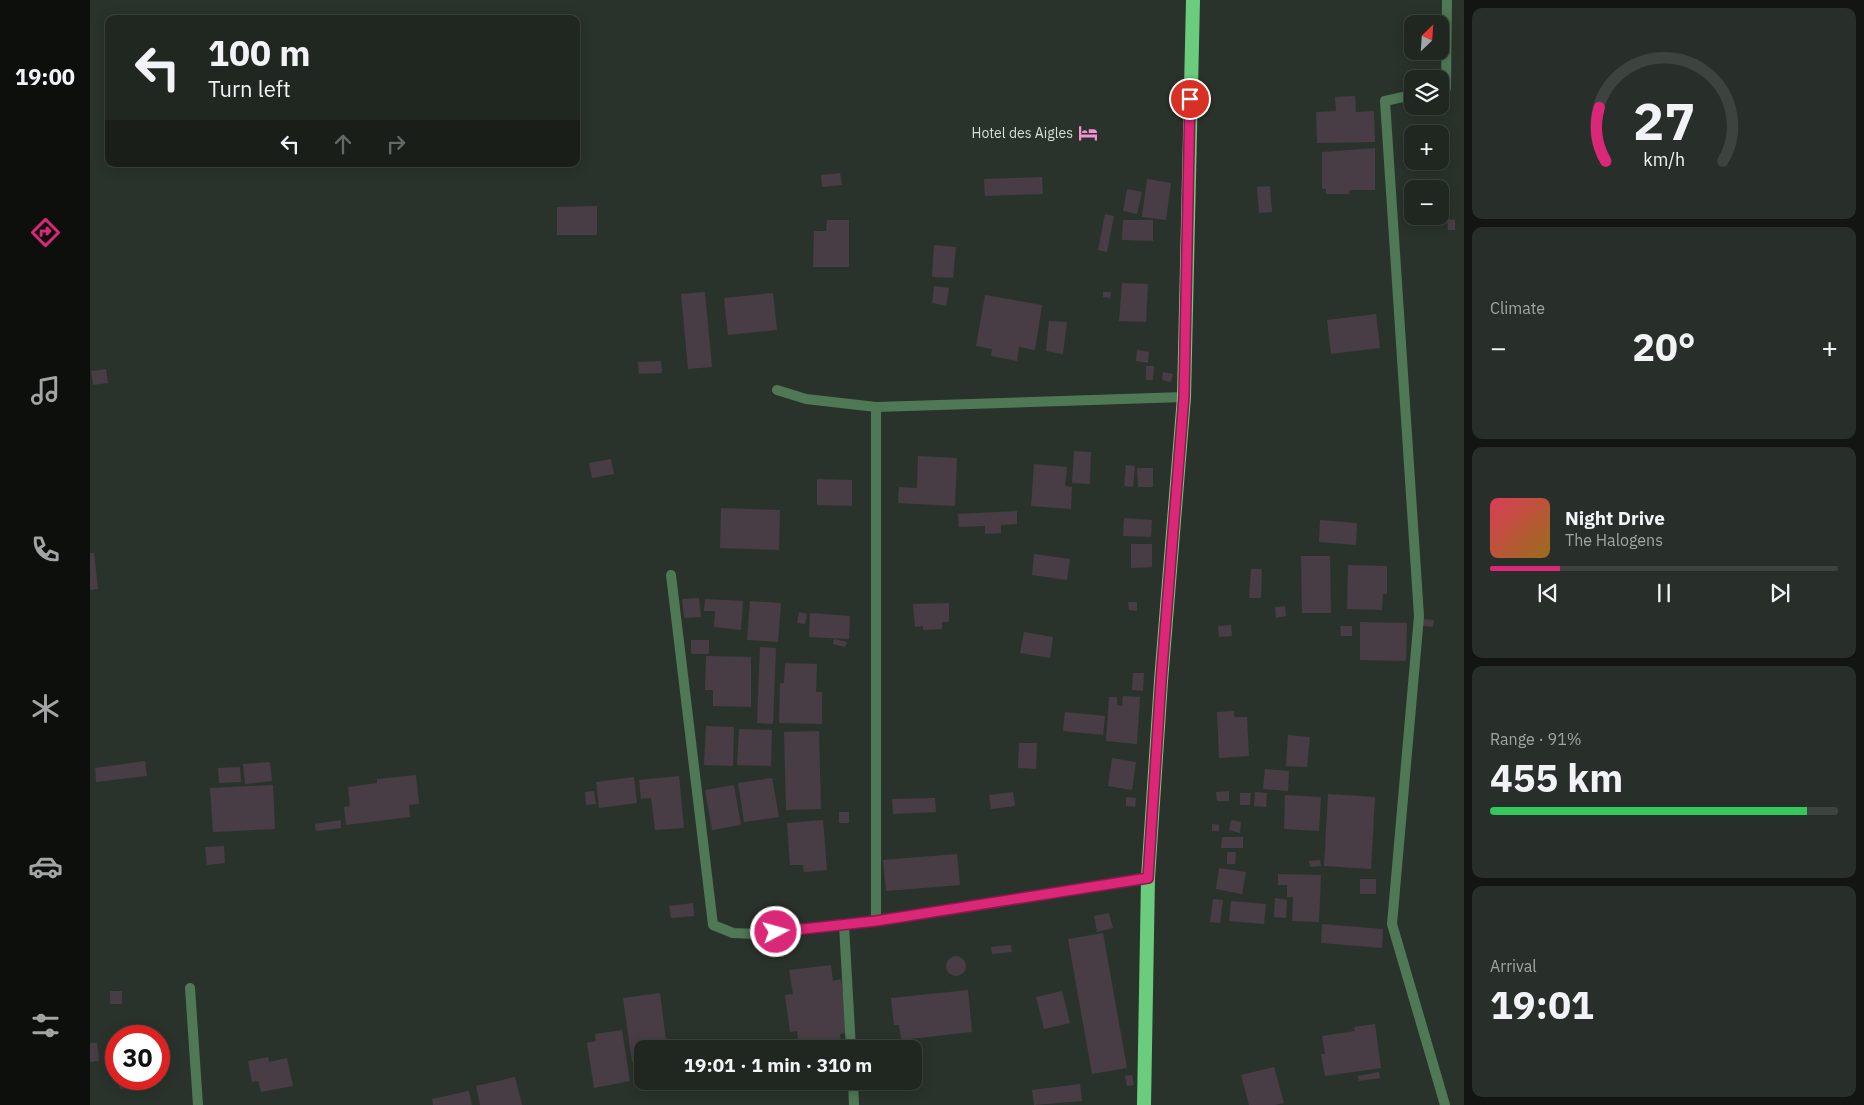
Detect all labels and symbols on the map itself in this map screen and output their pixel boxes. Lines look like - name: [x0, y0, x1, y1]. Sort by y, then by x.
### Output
- north arrow: [1404, 15, 1449, 60]
- pin: [1169, 78, 1211, 120]
- hotel icon: Hotel des Aigles: [1077, 122, 1099, 144]
- place label: Hotel des Aigles: [972, 124, 1073, 142]
- position arrow: [749, 905, 801, 957]
- speed limit sign: 30: [105, 1025, 170, 1090]

